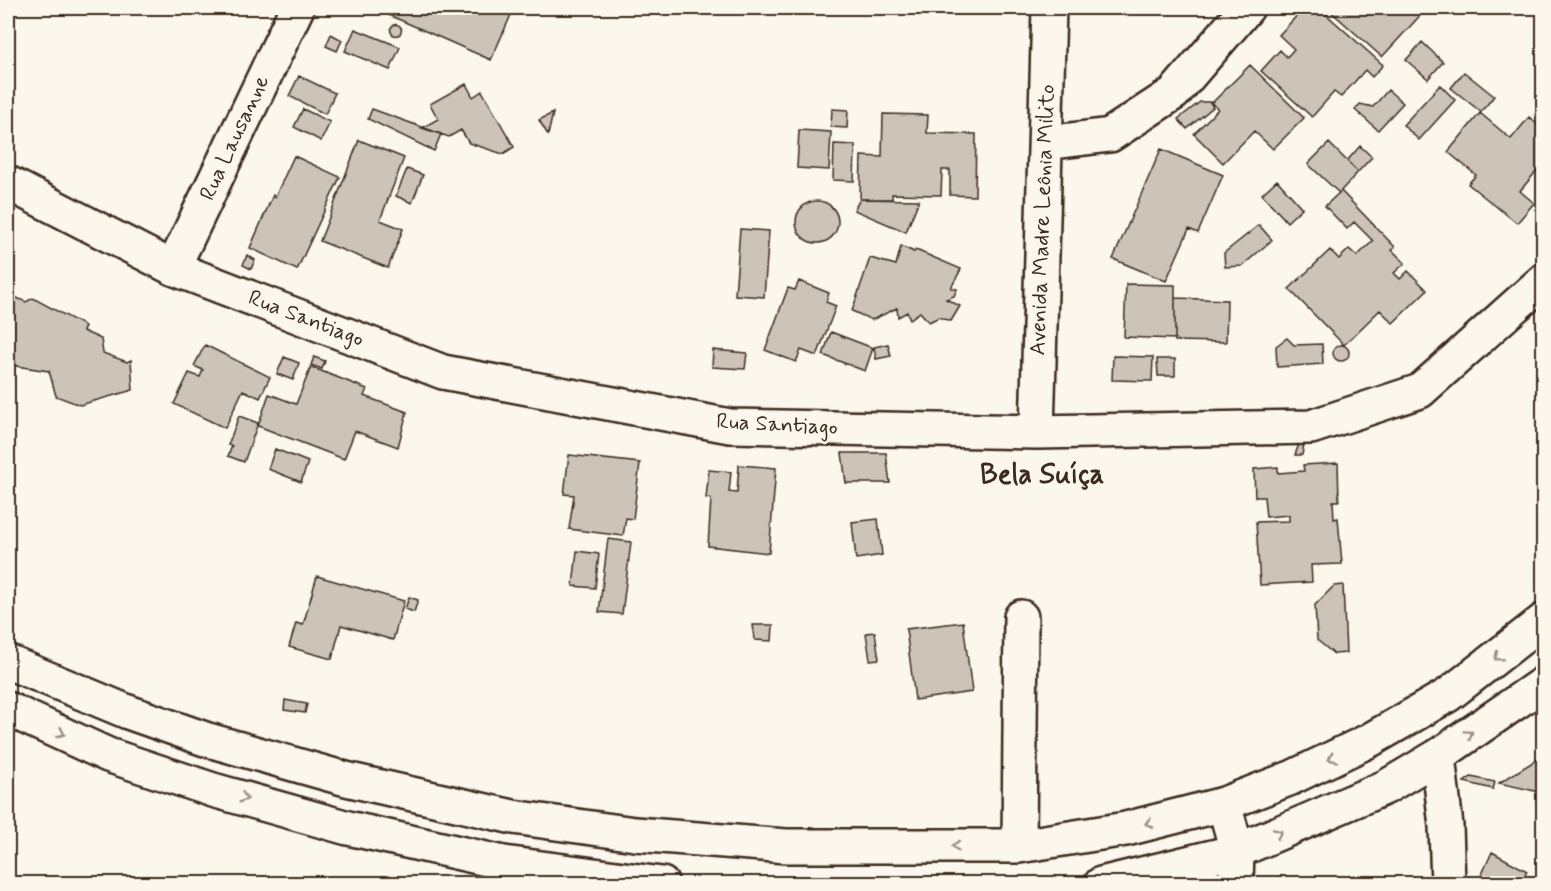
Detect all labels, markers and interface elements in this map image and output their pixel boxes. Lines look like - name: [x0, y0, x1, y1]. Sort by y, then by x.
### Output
- street label: Rua Lausanne: [194, 71, 276, 205]
- street label: Avenida Madre Leônia Milito: [1024, 84, 1062, 356]
- street label: Rua Santiago: [244, 284, 368, 355]
- street label: Rua Santiago: [715, 408, 839, 443]
- district label: Bela Suíça: [980, 457, 1104, 494]
- one-way arrow: [1494, 650, 1505, 661]
- one-way arrow: [54, 726, 65, 738]
- one-way arrow: [1462, 730, 1473, 741]
- one-way arrow: [1327, 750, 1338, 762]
- one-way arrow: [239, 791, 249, 804]
- one-way arrow: [1144, 816, 1154, 829]
- one-way arrow: [1271, 829, 1282, 841]
- one-way arrow: [951, 840, 960, 852]

